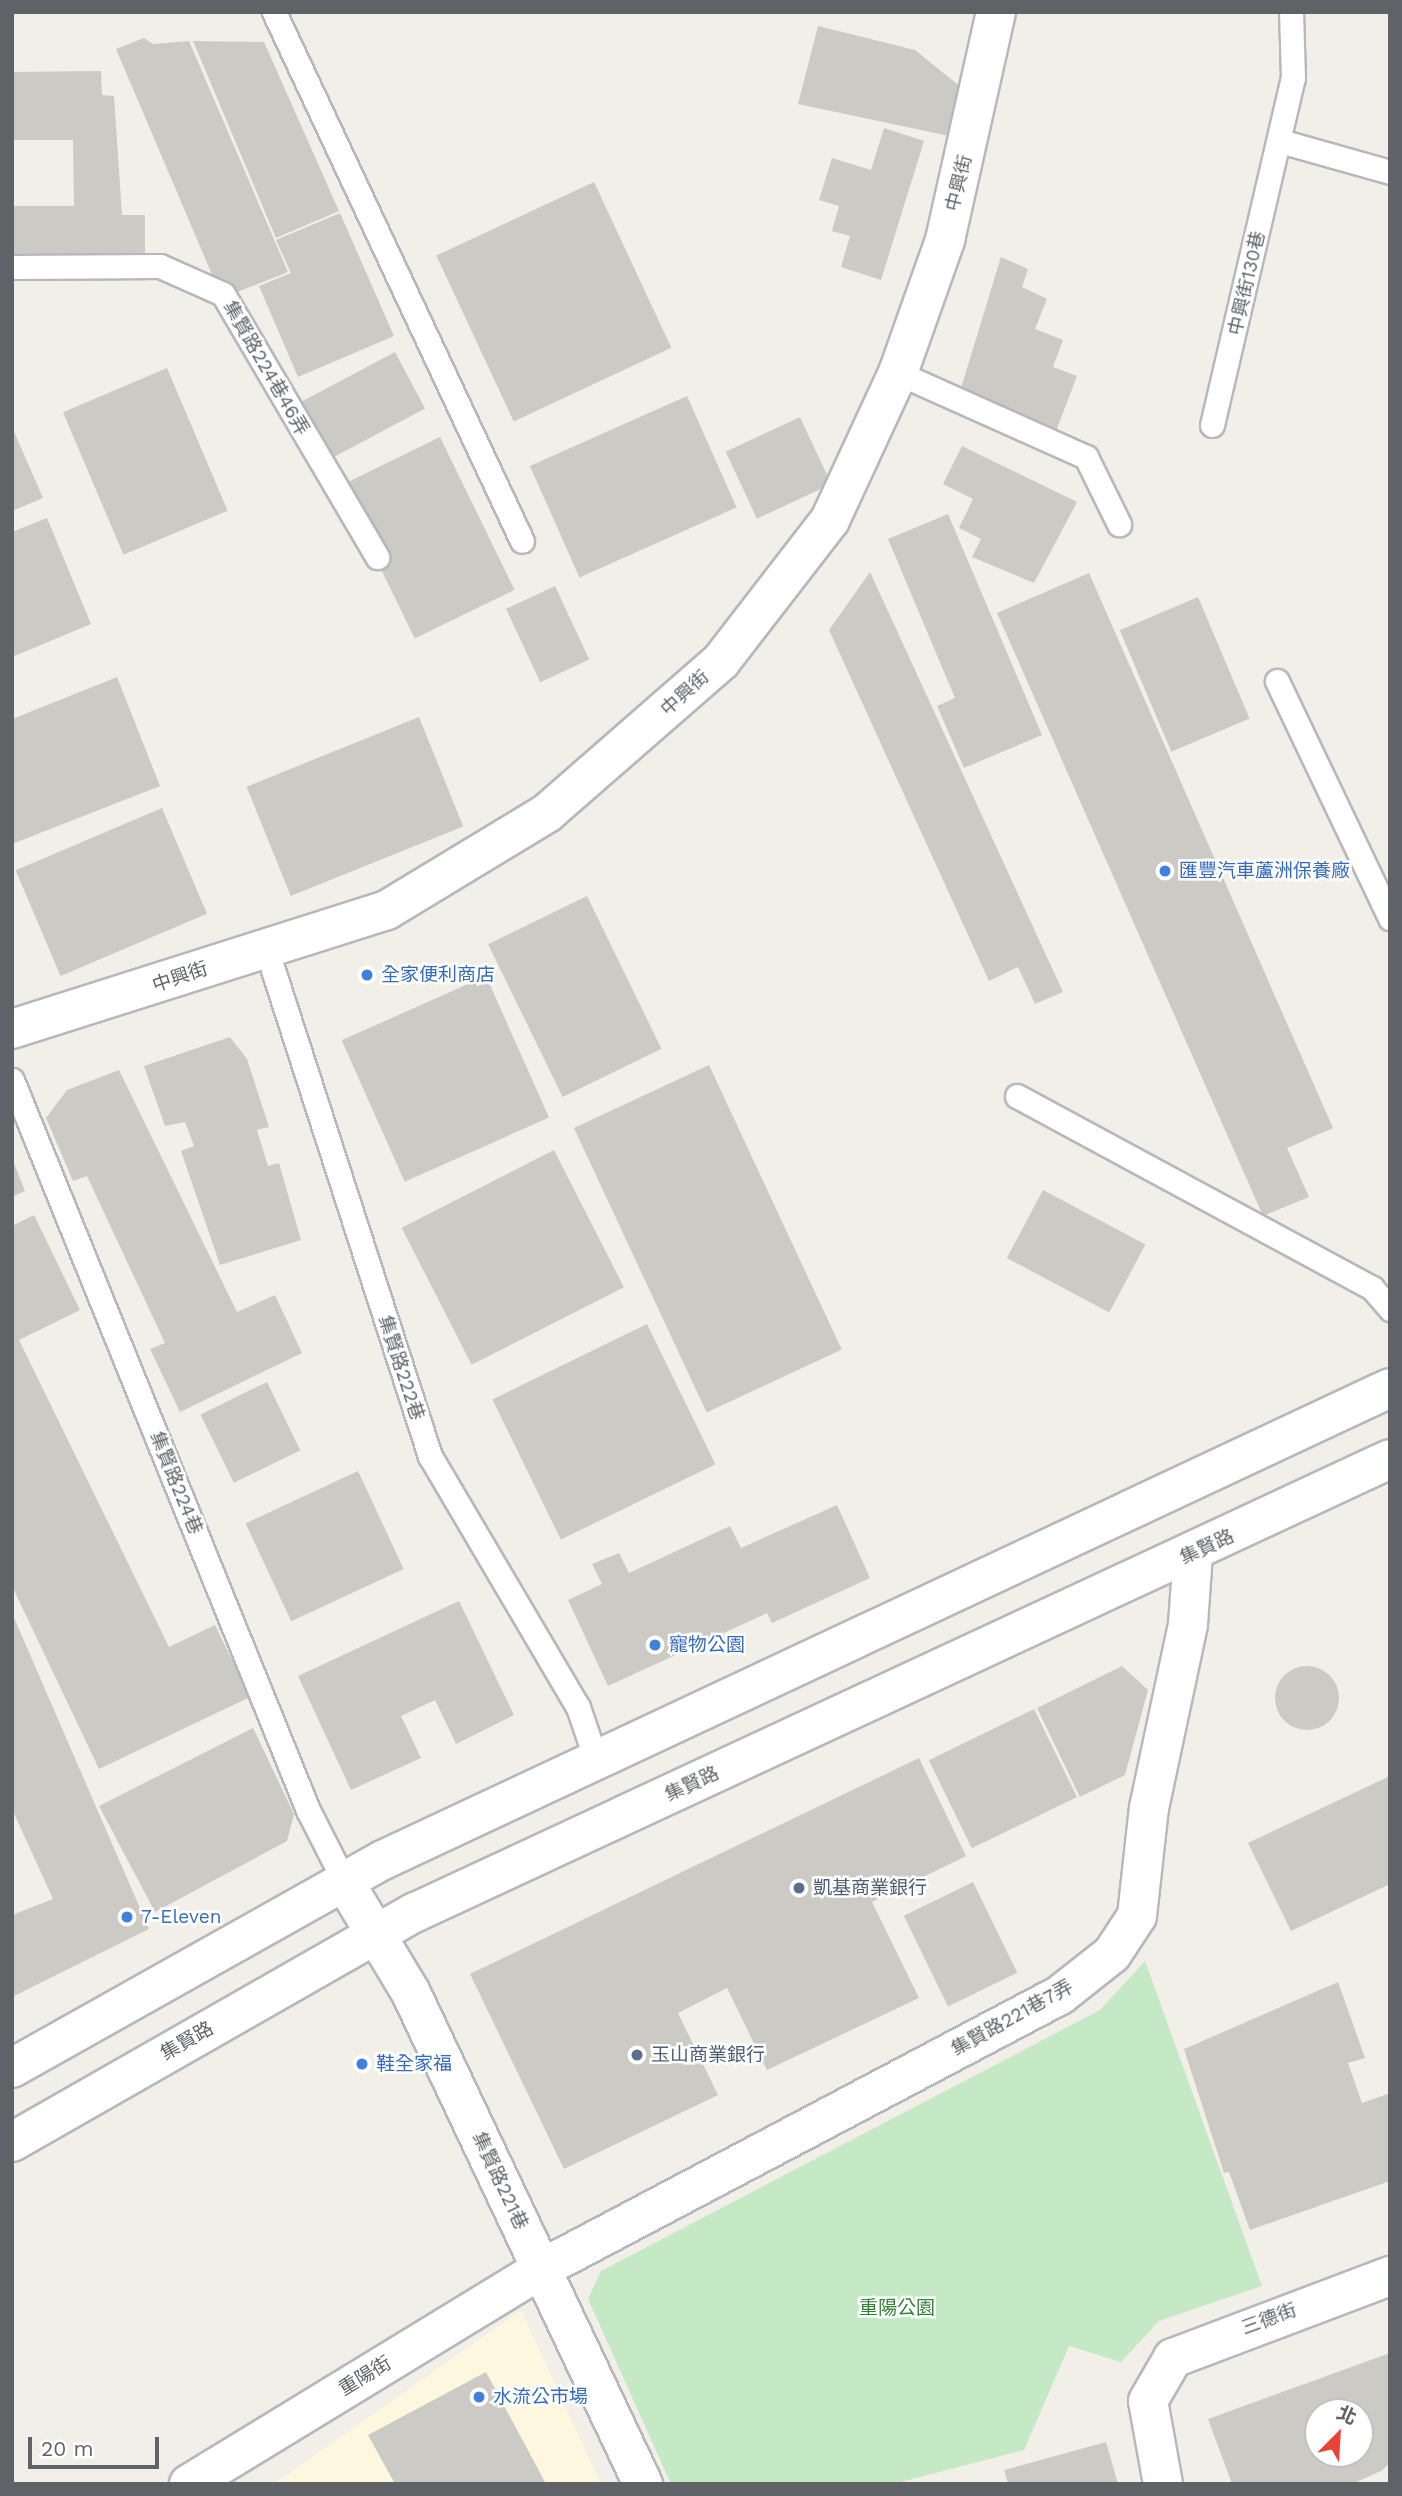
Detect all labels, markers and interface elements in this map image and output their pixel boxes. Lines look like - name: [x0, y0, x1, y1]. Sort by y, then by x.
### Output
- street label: 中興街: [941, 153, 977, 213]
- street label: 中興街130巷: [1224, 229, 1270, 337]
- street label: 集賢路224巷46弄: [218, 297, 314, 439]
- street label: 中興街: [656, 665, 714, 721]
- place label: 匯豐汽車蘆洲保養廠: [1179, 860, 1350, 882]
- marker: 匯豐汽車蘆洲保養廠: [1157, 863, 1173, 879]
- street label: 中興街: [149, 957, 211, 997]
- place label: 全家便利商店: [381, 964, 495, 986]
- marker: 全家便利商店: [359, 967, 375, 983]
- street label: 集賢路222巷: [373, 1313, 429, 1423]
- street label: 集賢路224巷: [145, 1428, 207, 1538]
- street label: 集賢路: [1176, 1525, 1238, 1569]
- place label: 寵物公園: [669, 1634, 745, 1656]
- marker: 寵物公園: [647, 1637, 663, 1653]
- street label: 集賢路: [661, 1762, 723, 1806]
- place label: 凱基商業銀行: [813, 1877, 927, 1899]
- marker: 凱基商業銀行: [791, 1880, 807, 1896]
- place label: 7-Eleven: [141, 1906, 222, 1928]
- marker: 7-Eleven: [119, 1909, 135, 1925]
- street label: 集賢路221巷7弄: [947, 1975, 1077, 2061]
- street label: 集賢路: [157, 2017, 217, 2065]
- place label: 玉山商業銀行: [651, 2044, 765, 2066]
- marker: 玉山商業銀行: [629, 2047, 645, 2063]
- place label: 鞋全家福: [376, 2053, 452, 2075]
- marker: 鞋全家福: [354, 2056, 370, 2072]
- street label: 集賢路221巷: [467, 2128, 533, 2234]
- park label: 重陽公園: [859, 2297, 935, 2319]
- street label: 三德街: [1238, 2299, 1300, 2339]
- street label: 重陽街: [335, 2352, 395, 2400]
- place label: 水流公市場: [493, 2386, 588, 2408]
- marker: 水流公市場: [471, 2389, 487, 2405]
- north arrow: [1304, 2398, 1374, 2468]
- text: 北: [1334, 2401, 1360, 2430]
- scale bar: [32, 2422, 163, 2466]
- text: 20 m: [41, 2436, 93, 2461]

